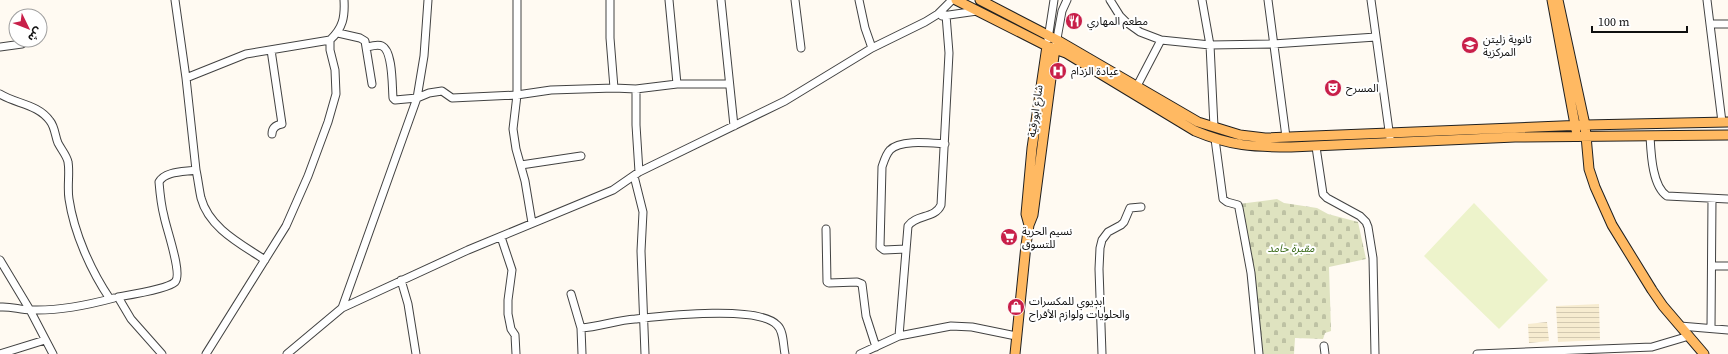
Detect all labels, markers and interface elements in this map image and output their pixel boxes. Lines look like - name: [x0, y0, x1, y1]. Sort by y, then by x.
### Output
- north arrow: [8, 8, 48, 48]
- scale bar: [1592, 8, 1687, 34]
- restaurant icon: مطعم المهاري: [1064, 11, 1084, 31]
- place label: مطعم المهاري: [1087, 14, 1148, 31]
- text: 100 m: [1598, 14, 1630, 30]
- text: ش: [24, 24, 46, 45]
- place label: ثانوية زليتن المركزية: [1483, 32, 1532, 60]
- school or university icon: ثانوية زليتن المركزية: [1460, 35, 1480, 55]
- hospital icon: عيادة الزدام: [1048, 61, 1068, 81]
- place label: عيادة الزدام: [1071, 64, 1119, 79]
- theatre icon: المسرح: [1323, 78, 1343, 98]
- place label: المسرح: [1346, 81, 1379, 96]
- street label: شارع ابورقية: [1024, 83, 1047, 138]
- place label: نسيم الحرية للتسوق: [1022, 224, 1072, 252]
- supermarket icon: نسيم الحرية للتسوق: [999, 227, 1019, 247]
- park label: مقبرة حامد: [1267, 241, 1315, 256]
- place label: ابديوي للمكسرات والحلويات ولوازم الأفراح: [1029, 294, 1130, 322]
- shop icon: ابديوي للمكسرات والحلويات ولوازم الأفراح: [1006, 297, 1026, 317]

